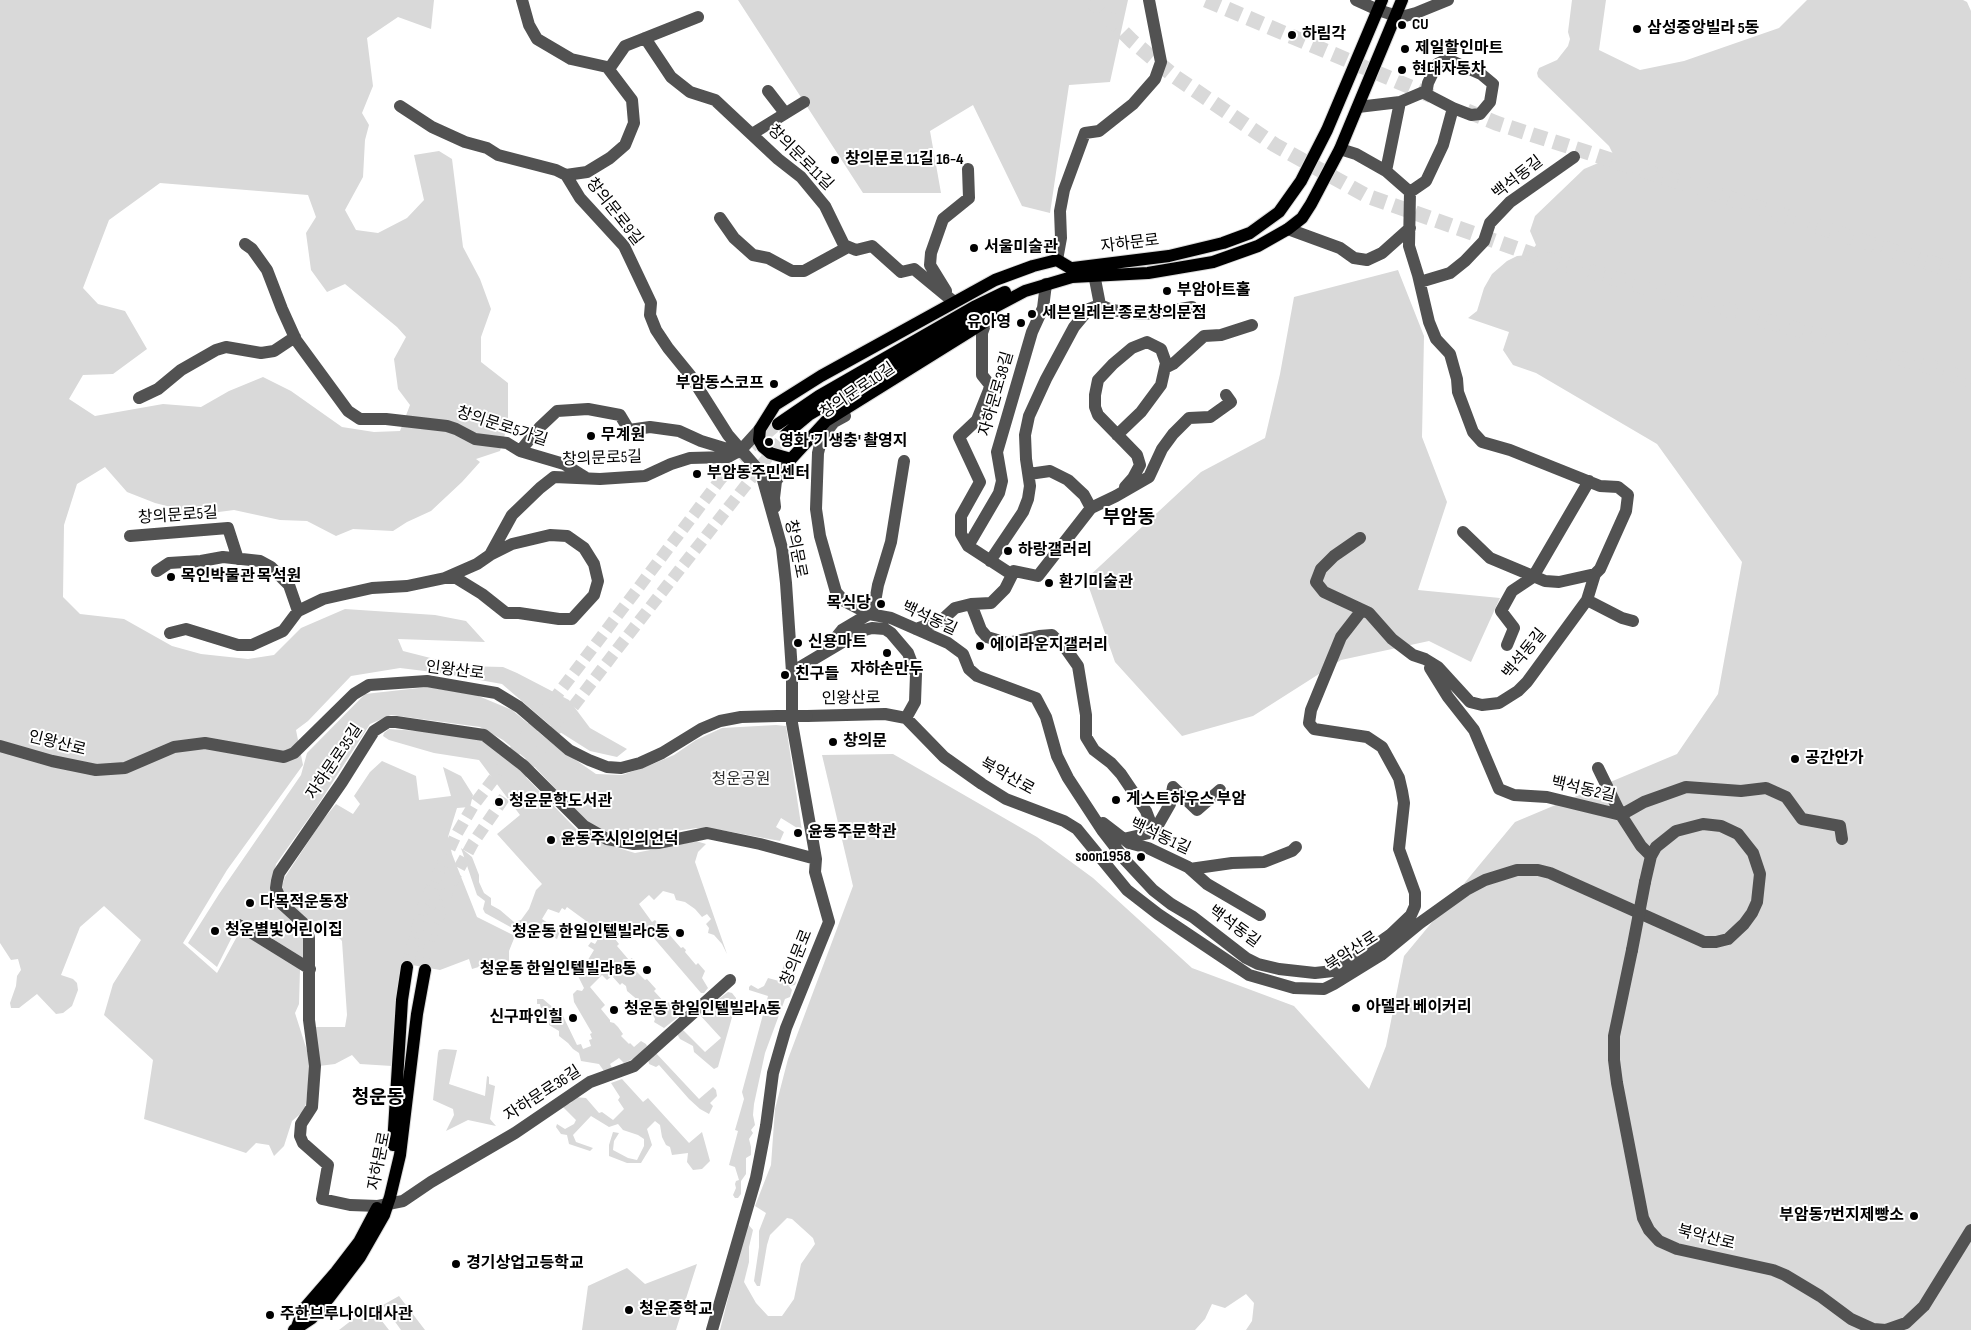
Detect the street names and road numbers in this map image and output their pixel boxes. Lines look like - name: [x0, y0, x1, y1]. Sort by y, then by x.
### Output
- street label: 창의문로11길: [763, 121, 837, 195]
- street label: 백석동길: [1489, 152, 1547, 204]
- street label: 창의문로9길: [582, 174, 646, 250]
- street label: 자하문로: [1100, 231, 1160, 257]
- street label: 자하문로38길: [976, 349, 1018, 439]
- street label: 창의문로10길: [817, 359, 899, 423]
- street label: 창의문로5가길: [454, 403, 550, 451]
- street label: 창의문로5길: [562, 448, 642, 470]
- street label: 창의문로5길: [137, 504, 219, 528]
- street label: 창의문로: [780, 518, 810, 580]
- street label: 백석동길: [898, 598, 960, 640]
- street label: 백석동길: [1499, 625, 1551, 683]
- street label: 인왕산로: [425, 658, 485, 684]
- street label: 인왕산로: [821, 689, 881, 709]
- street label: 자하문로35길: [303, 721, 367, 803]
- street label: 인왕산로: [26, 728, 88, 760]
- street label: 북악산로: [977, 754, 1037, 800]
- street label: 백석동2길: [1549, 773, 1617, 807]
- street label: 백석동1길: [1127, 815, 1193, 859]
- street label: 백석동길: [1205, 902, 1263, 952]
- street label: 창의문로: [777, 927, 817, 989]
- street label: 북악산로: [1322, 928, 1382, 976]
- street label: 자하문로36길: [501, 1062, 585, 1126]
- street label: 자하문로: [365, 1130, 395, 1192]
- street label: 북악산로: [1675, 1222, 1737, 1254]

